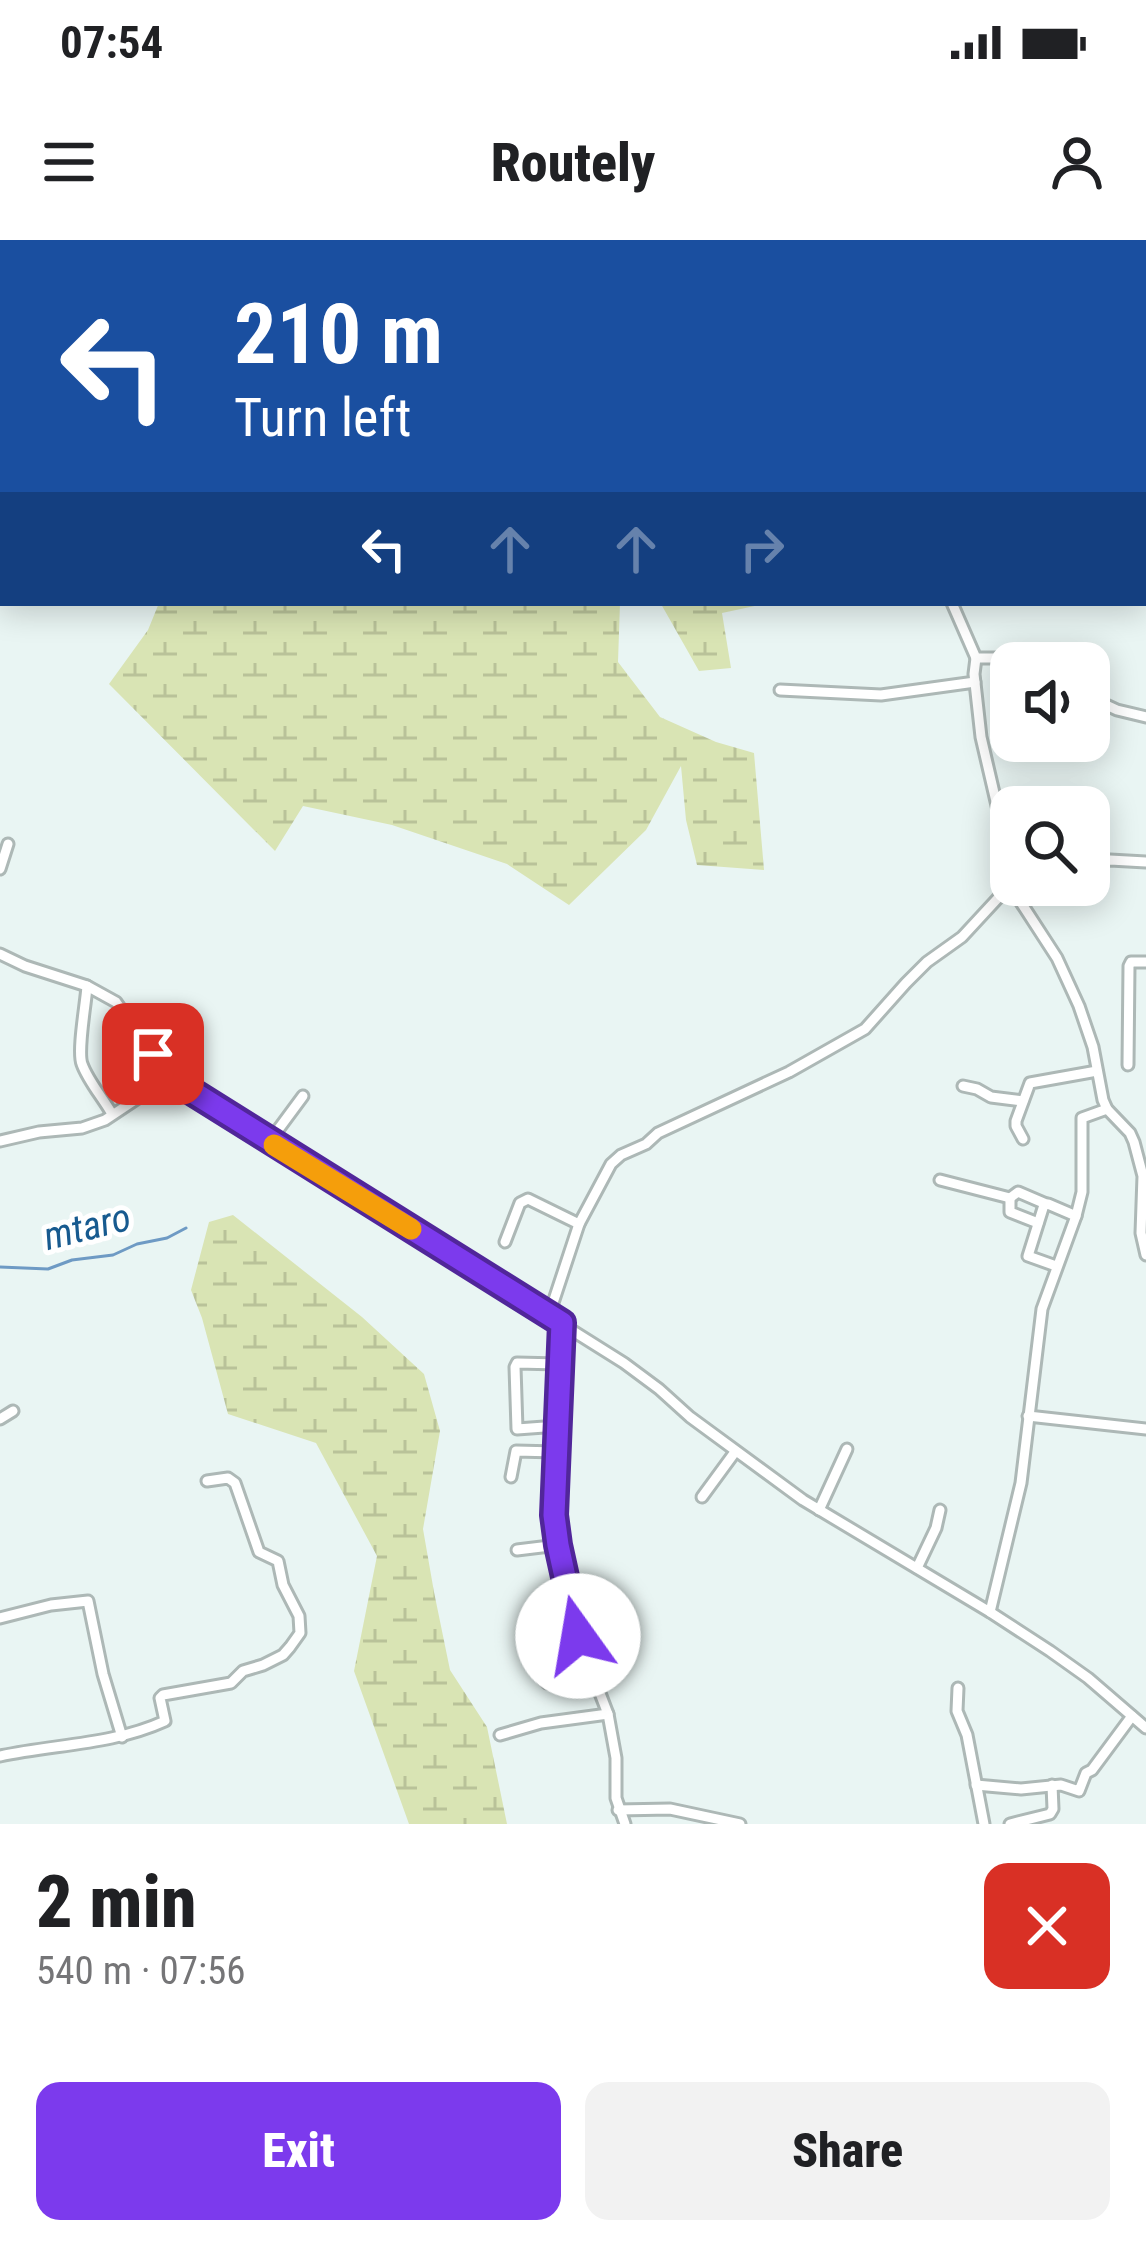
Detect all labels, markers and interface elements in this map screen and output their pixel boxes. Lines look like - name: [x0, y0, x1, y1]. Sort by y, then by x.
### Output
- text: 07:54: [60, 16, 163, 69]
- icon: menu: [36, 129, 102, 195]
- icon: person: [1044, 129, 1110, 195]
- text: Routely: [491, 131, 655, 194]
- text: 210 m: [234, 285, 443, 384]
- icon: left: [36, 288, 192, 444]
- text: Turn left: [234, 386, 411, 449]
- icon: left: [351, 516, 417, 582]
- icon: ahead: [477, 516, 543, 582]
- icon: ahead: [603, 516, 669, 582]
- icon: right: [729, 516, 795, 582]
- map controls: [990, 642, 1110, 906]
- button: sound: [990, 642, 1110, 762]
- button: search: [990, 786, 1110, 906]
- pin: [102, 1003, 204, 1105]
- icon: arrive: [120, 1021, 186, 1087]
- water label: mtaro: [39, 1194, 135, 1260]
- position arrow: [515, 1573, 641, 1699]
- text: 2 min: [36, 1860, 197, 1945]
- button: close: [984, 1863, 1110, 1989]
- text: 540 m · 07:56: [36, 1948, 246, 1994]
- button: Exit: [36, 2082, 561, 2220]
- button: Share: [585, 2082, 1110, 2220]

